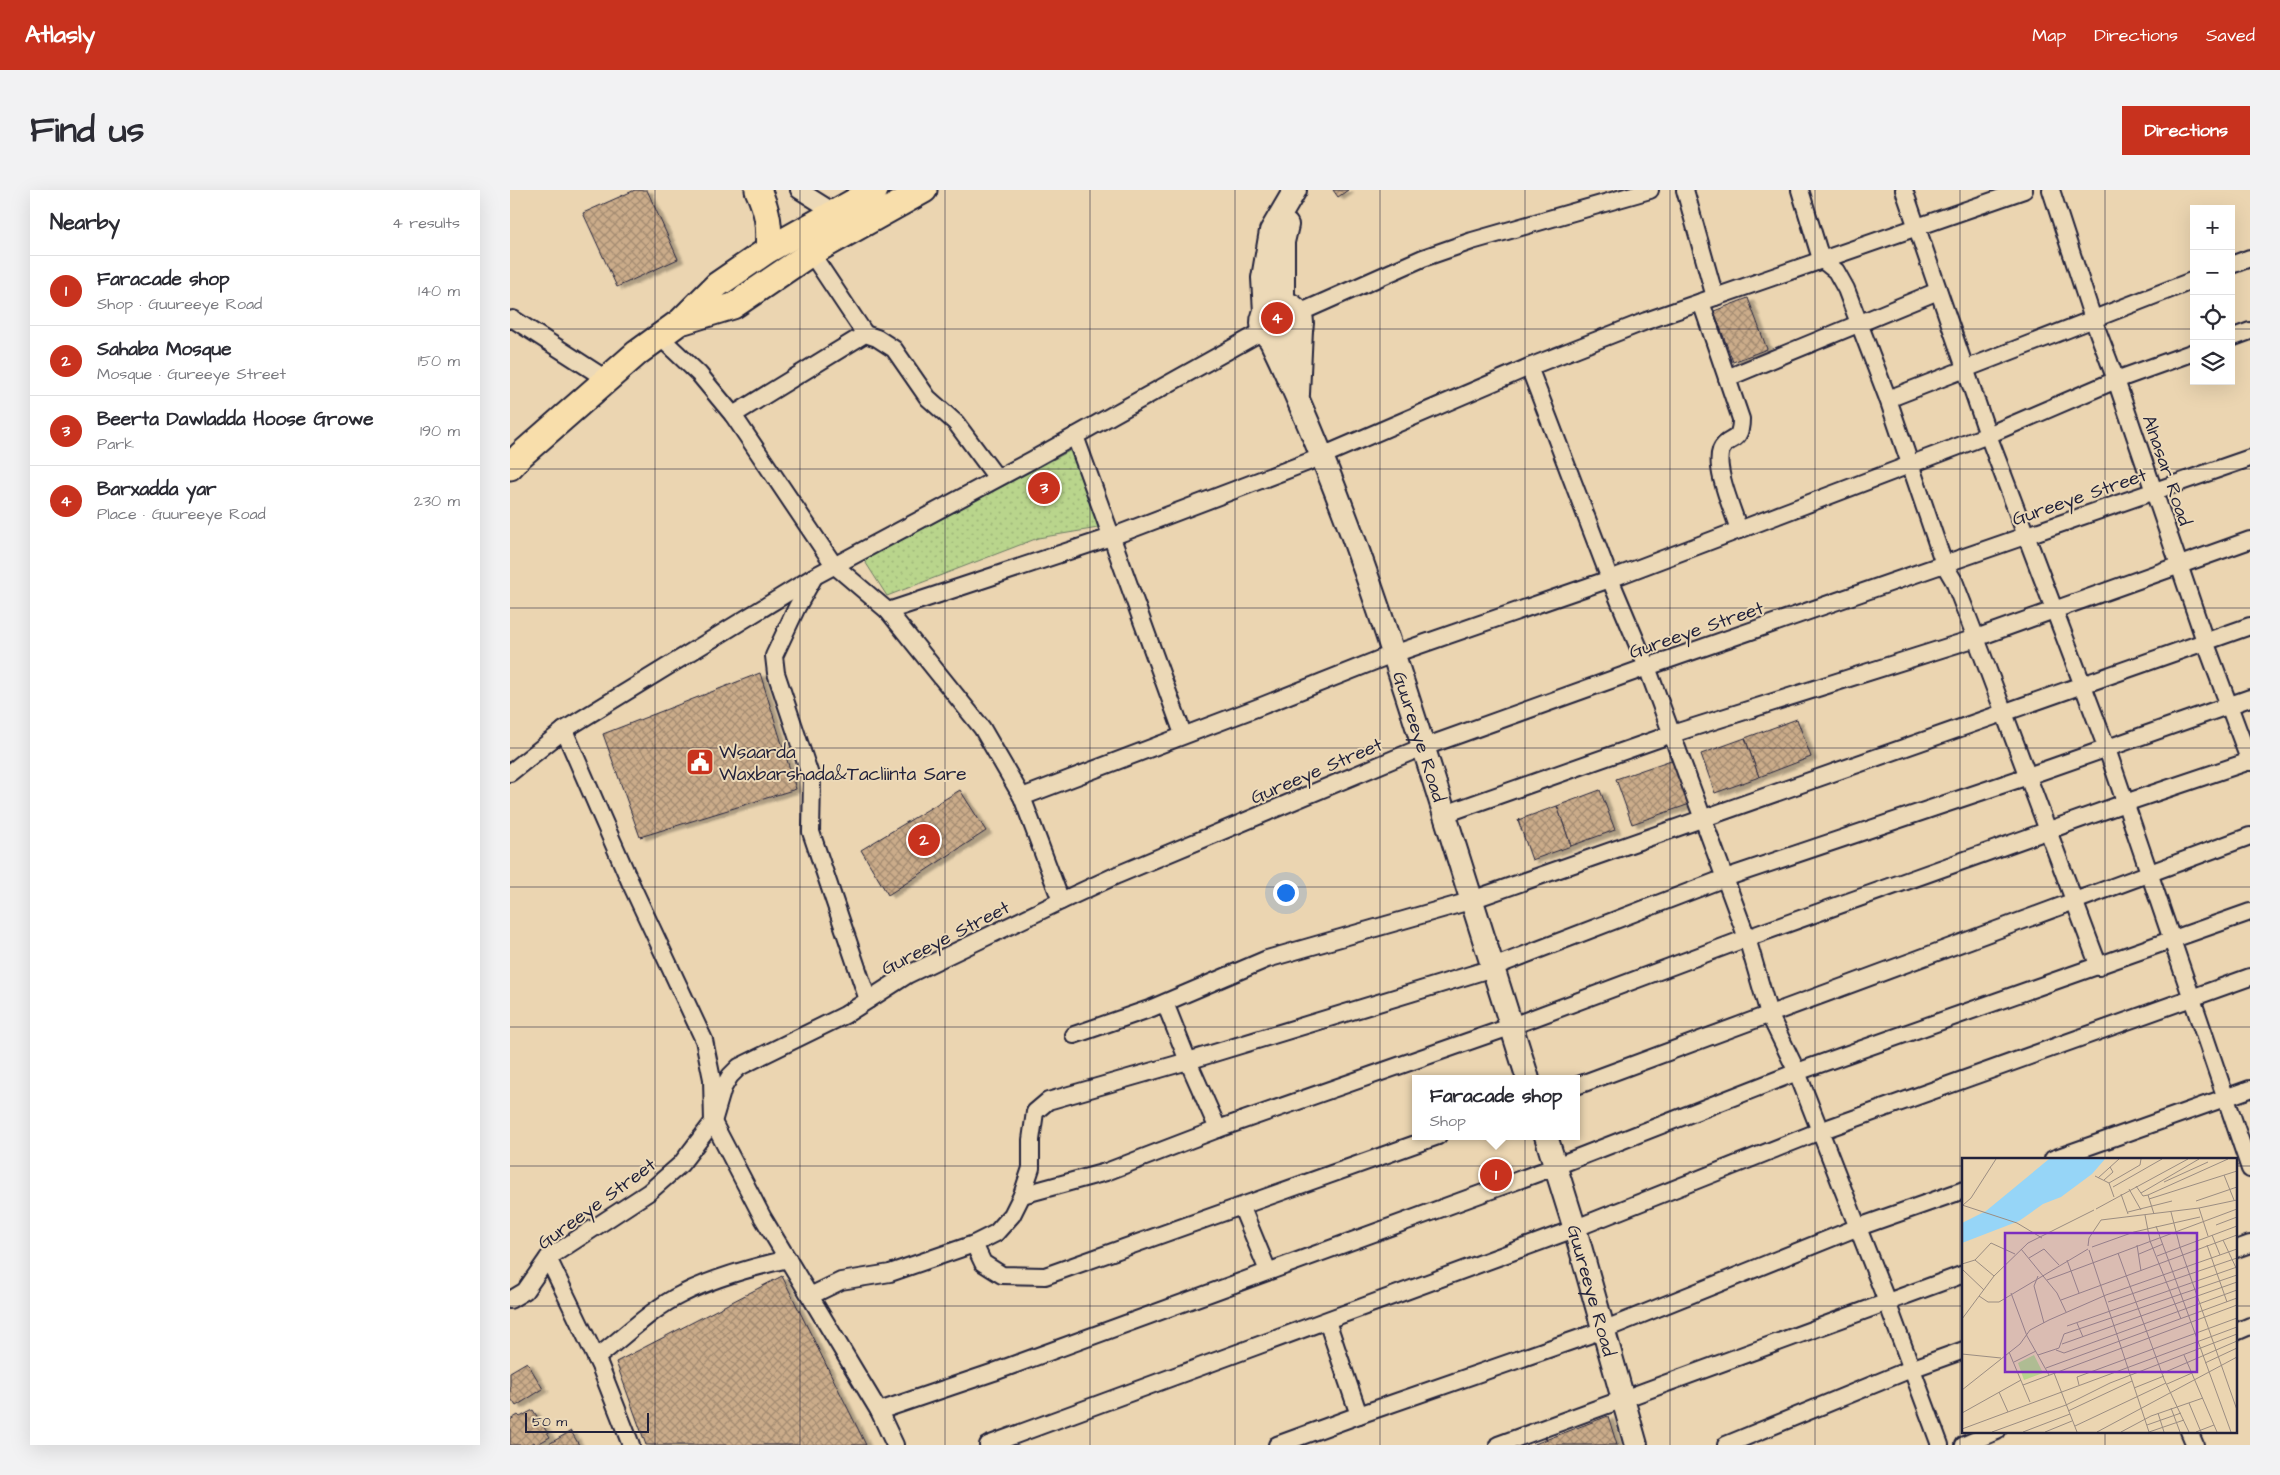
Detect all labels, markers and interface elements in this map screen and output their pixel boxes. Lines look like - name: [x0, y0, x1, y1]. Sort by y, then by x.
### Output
- text: Atlasly: [25, 18, 95, 52]
- text: Map: [2032, 23, 2066, 48]
- text: Directions: [2094, 23, 2178, 48]
- text: Saved: [2206, 23, 2255, 48]
- text: Find us: [30, 106, 144, 155]
- button: Directions: [2122, 106, 2250, 155]
- map controls: [2190, 205, 2235, 385]
- button: +: [2190, 205, 2235, 250]
- text: Nearby: [50, 208, 120, 237]
- text: 4 results: [392, 212, 460, 234]
- button: −: [2190, 250, 2235, 295]
- text: Faracade shop: [97, 266, 230, 293]
- text: 1: [65, 280, 67, 302]
- text: 140 m: [418, 280, 460, 302]
- text: Shop · Guureeye Road: [97, 293, 262, 315]
- button: locate: [2190, 295, 2235, 340]
- pin: 4: [1261, 299, 1293, 337]
- text: Sahaba Mosque: [97, 336, 232, 363]
- button: layers: [2190, 340, 2235, 385]
- text: 2: [61, 350, 71, 372]
- text: 150 m: [418, 350, 460, 372]
- text: Mosque · Gureeye Street: [97, 363, 286, 385]
- text: Beerta Dawladda Hoose Growe: [97, 406, 374, 433]
- street label: Alnasar Road: [2135, 412, 2198, 530]
- text: 3: [62, 420, 70, 442]
- text: 190 m: [420, 420, 460, 442]
- text: Park: [97, 433, 134, 455]
- street label: Gureeye Street: [2009, 462, 2151, 534]
- pin: 3: [1028, 469, 1060, 507]
- text: Barxadda yar: [97, 476, 217, 503]
- text: 4: [61, 490, 71, 512]
- text: 230 m: [414, 490, 460, 512]
- text: Place · Guureeye Road: [97, 503, 266, 525]
- street label: Gureeye Street: [1626, 595, 1768, 667]
- street label: Guureeye Road: [1385, 668, 1452, 806]
- street label: Gureeye Street: [1247, 731, 1387, 812]
- place label: Wsaarda Waxbarshada&Tacliinta Sare: [719, 739, 966, 788]
- public building icon: Wsaarda Waxbarshada&Tacliinta Sare: [685, 747, 715, 777]
- pin: 2: [908, 821, 940, 859]
- your location: [1273, 880, 1299, 906]
- street label: Gureeye Street: [877, 894, 1015, 983]
- popup: [1412, 1075, 1580, 1140]
- text: Faracade shop: [1430, 1083, 1562, 1110]
- text: Shop: [1430, 1110, 1466, 1132]
- street label: Gureeye Street: [532, 1152, 663, 1257]
- pin: 1: [1480, 1156, 1512, 1194]
- inset map: [1962, 1158, 2238, 1432]
- street label: Guureeye Road: [1559, 1222, 1622, 1360]
- scale bar: [525, 1410, 649, 1433]
- text: 50 m: [532, 1412, 567, 1432]

